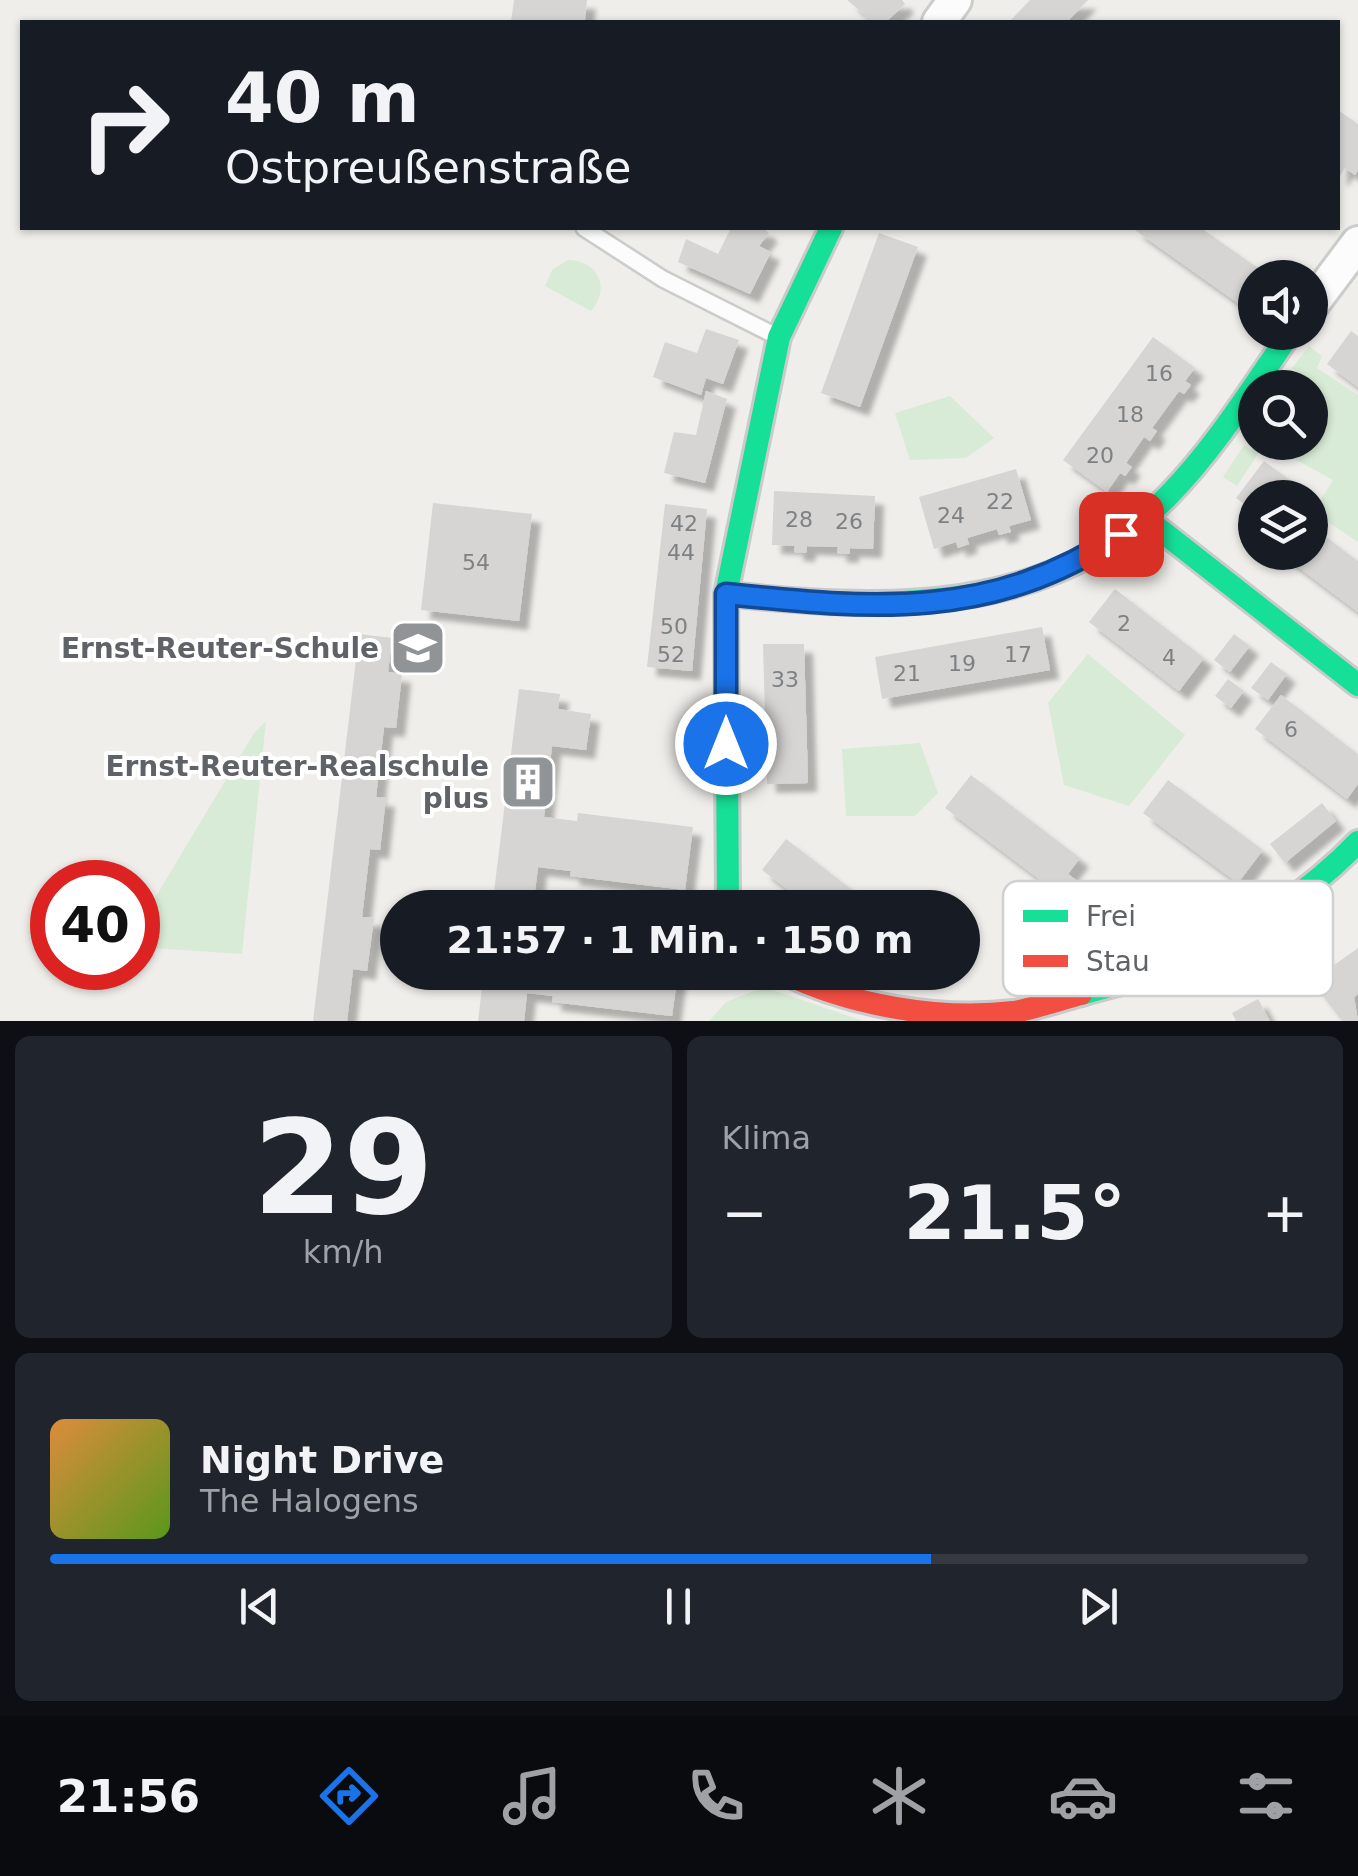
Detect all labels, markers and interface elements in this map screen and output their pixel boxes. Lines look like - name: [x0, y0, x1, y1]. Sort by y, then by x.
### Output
- text: 40 m: [225, 57, 420, 139]
- icon: right: [60, 60, 190, 190]
- text: Ostpreußenstraße: [225, 141, 632, 194]
- map controls: [1238, 260, 1328, 570]
- button: sound: [1238, 260, 1328, 350]
- house number: 16: [1145, 361, 1173, 386]
- button: search: [1238, 370, 1328, 460]
- house number: 18: [1116, 402, 1144, 427]
- house number: 20: [1086, 443, 1114, 468]
- button: layers: [1238, 480, 1328, 570]
- house number: 22: [986, 489, 1014, 514]
- pin: [1079, 492, 1164, 577]
- house number: 24: [937, 503, 965, 528]
- house number: 28: [785, 507, 813, 532]
- icon: arrive: [1094, 507, 1149, 562]
- house number: 26: [835, 509, 863, 534]
- house number: 42: [670, 511, 698, 536]
- house number: 44: [667, 540, 695, 565]
- house number: 54: [462, 550, 490, 575]
- house number: 2: [1117, 611, 1131, 636]
- house number: 50: [660, 614, 688, 639]
- school or university icon: Ernst-Reuter-Schule: [388, 618, 448, 678]
- place label: Ernst-Reuter-Schule: [61, 632, 379, 665]
- house number: 52: [657, 642, 685, 667]
- house number: 17: [1004, 642, 1032, 667]
- house number: 4: [1162, 645, 1176, 670]
- house number: 19: [948, 651, 976, 676]
- house number: 21: [893, 661, 921, 686]
- house number: 33: [771, 667, 799, 692]
- position arrow: [674, 692, 778, 796]
- house number: 6: [1284, 717, 1298, 742]
- place label: Ernst-Reuter-Realschule plus: [105, 750, 489, 815]
- building icon: Ernst-Reuter-Realschule plus: [498, 752, 558, 812]
- speed limit sign: 40: [30, 860, 160, 990]
- legend: [1003, 881, 1333, 996]
- text: Frei: [1086, 900, 1136, 933]
- text: 21:57 · 1 Min. · 150 m: [447, 918, 913, 962]
- text: Stau: [1086, 945, 1150, 978]
- text: 29: [253, 1092, 434, 1244]
- text: Klima: [722, 1119, 811, 1157]
- text: 21.5°: [903, 1169, 1126, 1257]
- text: −: [722, 1181, 768, 1245]
- text: +: [1262, 1181, 1308, 1245]
- text: km/h: [303, 1233, 384, 1271]
- text: Night Drive: [200, 1438, 444, 1482]
- text: The Halogens: [200, 1482, 419, 1520]
- icon: previous: [232, 1579, 287, 1634]
- icon: pause: [651, 1579, 706, 1634]
- icon: next: [1071, 1579, 1126, 1634]
- icon: directions: [314, 1761, 384, 1831]
- icon: music: [497, 1761, 567, 1831]
- icon: phone: [681, 1761, 751, 1831]
- icon: climate: [864, 1761, 934, 1831]
- icon: car: [1048, 1761, 1118, 1831]
- icon: filters: [1231, 1761, 1301, 1831]
- text: 21:56: [57, 1770, 200, 1823]

